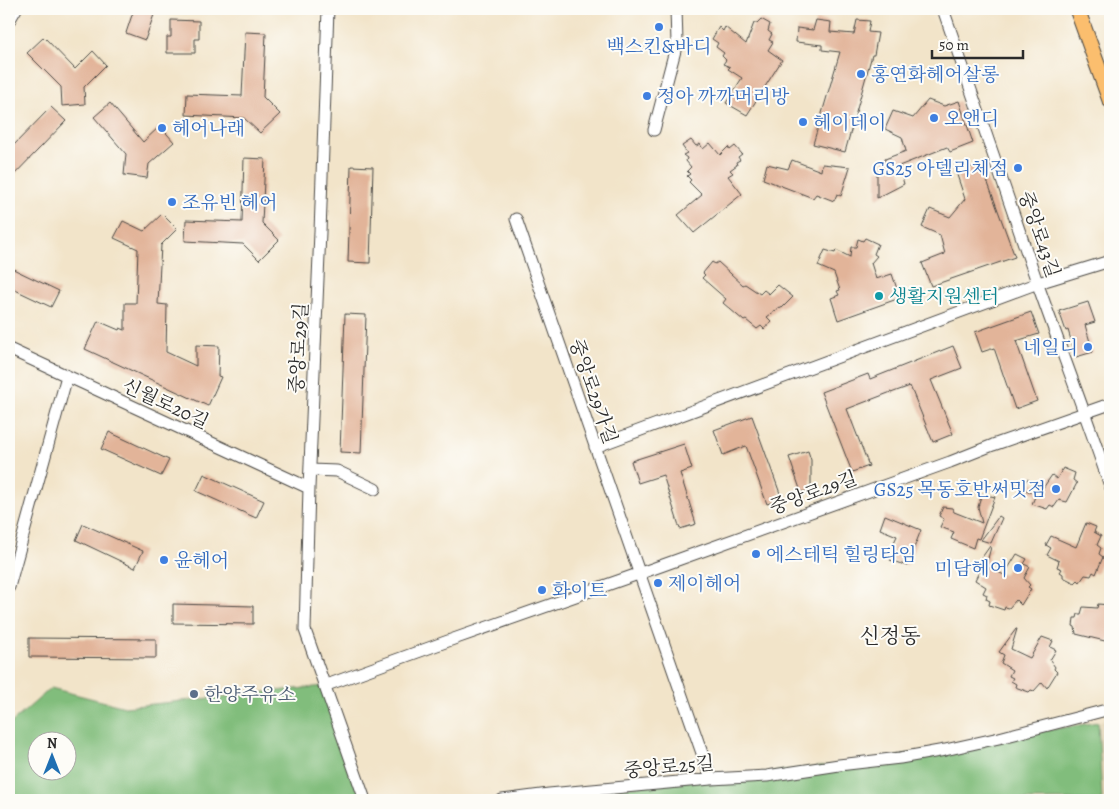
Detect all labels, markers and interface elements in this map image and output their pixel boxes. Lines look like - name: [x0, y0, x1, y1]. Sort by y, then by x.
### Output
- marker: 백스킨&바디: [653, 21, 665, 33]
- scale bar: [932, 28, 1023, 60]
- place label: 백스킨&바디: [606, 34, 712, 60]
- text: 50 m: [939, 35, 969, 55]
- place label: 홍연화헤어살롱: [871, 62, 999, 88]
- marker: 홍연화헤어살롱: [855, 68, 867, 80]
- place label: 정아 까까머리방: [657, 84, 790, 110]
- marker: 정아 까까머리방: [641, 90, 653, 102]
- place label: 오앤디: [944, 106, 999, 132]
- place label: 헤이데이: [813, 110, 886, 136]
- marker: 오앤디: [928, 112, 940, 124]
- place label: 헤어나래: [172, 116, 245, 142]
- marker: 헤이데이: [797, 116, 809, 128]
- marker: 헤어나래: [156, 122, 168, 134]
- place label: GS25 아델리체점: [873, 156, 1008, 182]
- marker: GS25 아델리체점: [1012, 162, 1024, 174]
- street label: 중앙로43길: [1012, 188, 1066, 281]
- place label: 조유빈 헤어: [182, 190, 278, 216]
- marker: 조유빈 헤어: [166, 196, 178, 208]
- place label: 생활지원센터: [889, 284, 999, 310]
- marker: 생활지원센터: [873, 290, 885, 302]
- street label: 중앙로29길: [284, 302, 314, 394]
- street label: 중앙로29가길: [563, 335, 623, 447]
- place label: 네일디: [1023, 335, 1078, 361]
- marker: 네일디: [1082, 341, 1094, 353]
- street label: 신월로20길: [118, 373, 213, 435]
- street label: 중앙로29길: [766, 465, 861, 521]
- place label: GS25 목동호반써밋점: [874, 477, 1046, 503]
- marker: GS25 목동호반써밋점: [1050, 483, 1062, 495]
- place label: 에스테틱 힐링타임: [766, 542, 917, 568]
- place label: 윤헤어: [174, 548, 229, 574]
- marker: 에스테틱 힐링타임: [750, 548, 762, 560]
- marker: 윤헤어: [158, 554, 170, 566]
- place label: 미담헤어: [935, 556, 1008, 582]
- marker: 미담헤어: [1012, 562, 1024, 574]
- place label: 제이헤어: [668, 571, 741, 597]
- marker: 제이헤어: [652, 577, 664, 589]
- place label: 화이트: [552, 578, 607, 604]
- marker: 화이트: [536, 584, 548, 596]
- district label: 신정동: [860, 622, 920, 650]
- place label: 한양주유소: [204, 682, 296, 708]
- marker: 한양주유소: [188, 688, 200, 700]
- north arrow: [28, 732, 78, 782]
- text: N: [47, 734, 57, 753]
- street label: 중앙로25길: [623, 750, 715, 784]

